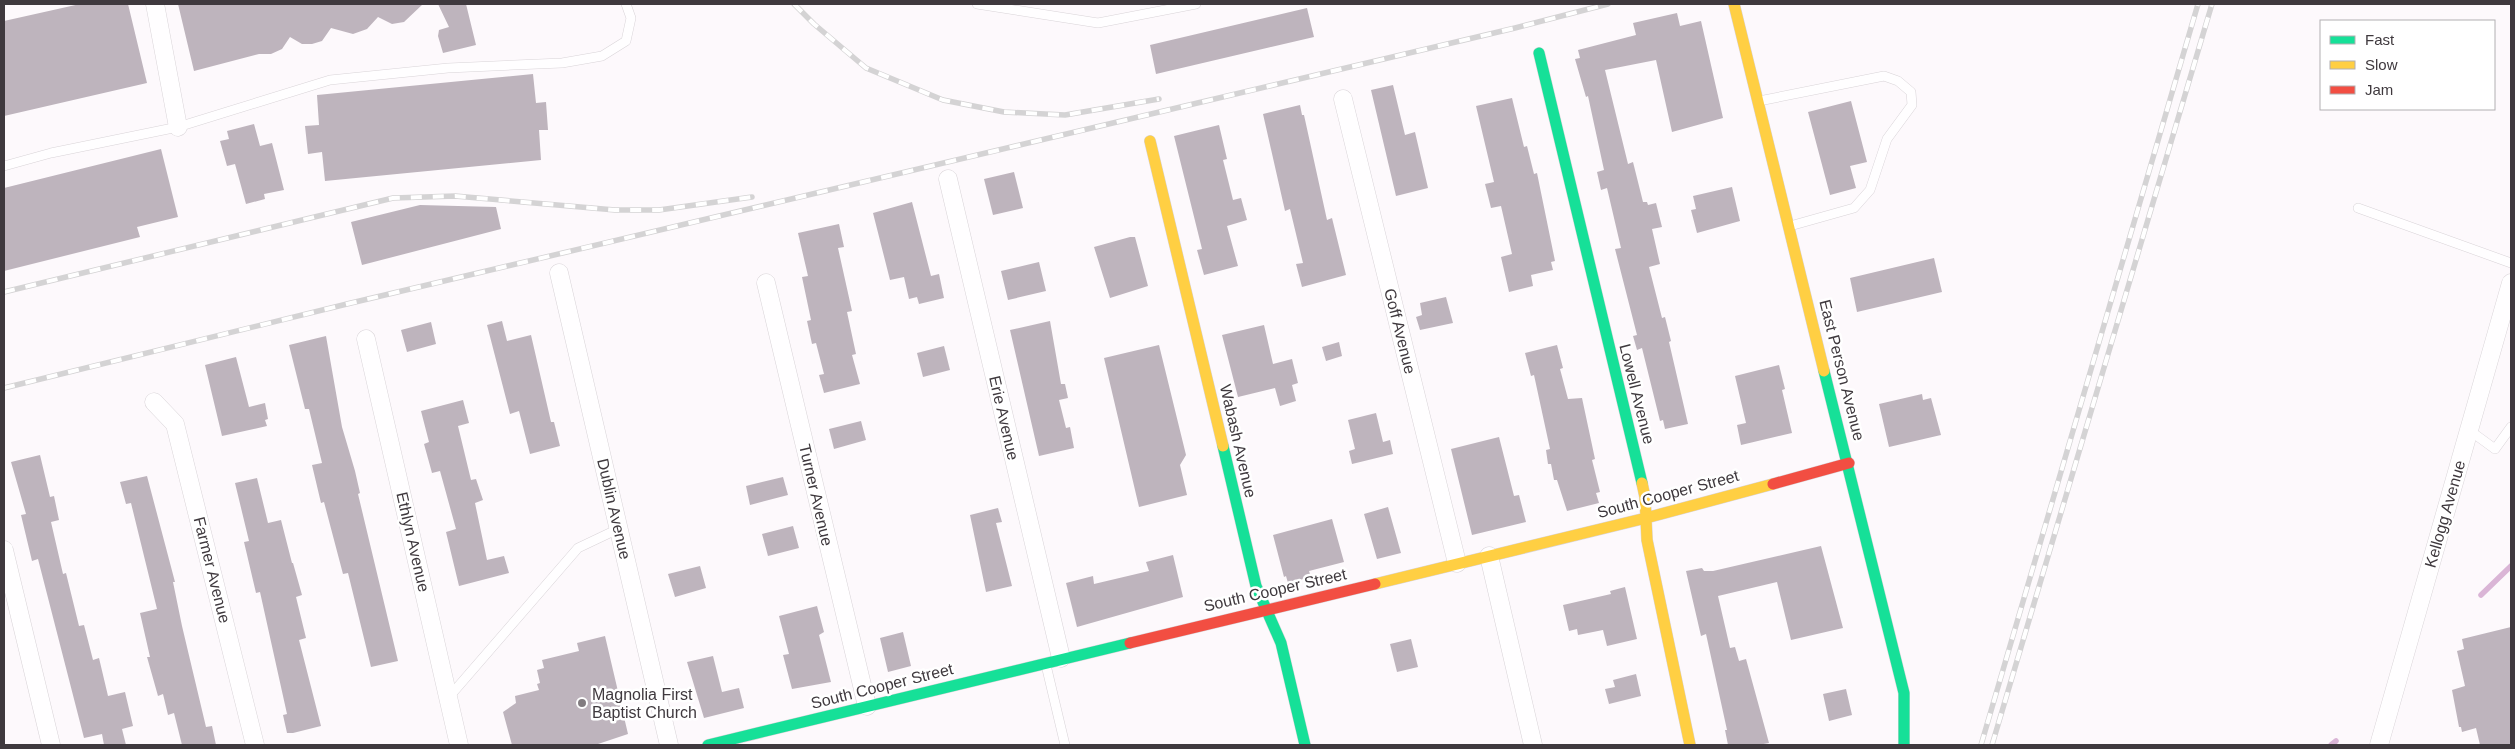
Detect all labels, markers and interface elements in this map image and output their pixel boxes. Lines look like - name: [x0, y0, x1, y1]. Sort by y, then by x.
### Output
- legend: [2320, 20, 2495, 110]
- text: Fast: [2365, 31, 2395, 48]
- text: Slow: [2365, 56, 2398, 73]
- text: Jam: [2365, 81, 2393, 98]
- street label: Goff Avenue: [1381, 287, 1419, 376]
- street label: East Person Avenue: [1816, 298, 1868, 442]
- street label: Lowell Avenue: [1616, 342, 1658, 446]
- street label: Erie Avenue: [986, 374, 1022, 462]
- street label: Wabash Avenue: [1217, 383, 1259, 499]
- street label: Turner Avenue: [796, 442, 836, 548]
- street label: Dublin Avenue: [594, 457, 634, 561]
- street label: Kellogg Avenue: [2422, 458, 2468, 570]
- street label: South Cooper Street: [1595, 467, 1741, 521]
- street label: Ethlyn Avenue: [393, 490, 433, 594]
- street label: Farmer Avenue: [191, 515, 233, 625]
- street label: South Cooper Street: [1202, 565, 1349, 615]
- street label: South Cooper Street: [809, 660, 955, 712]
- place label: Magnolia First Baptist Church: [592, 686, 697, 721]
- marker: Magnolia First Baptist Church: [576, 697, 588, 709]

